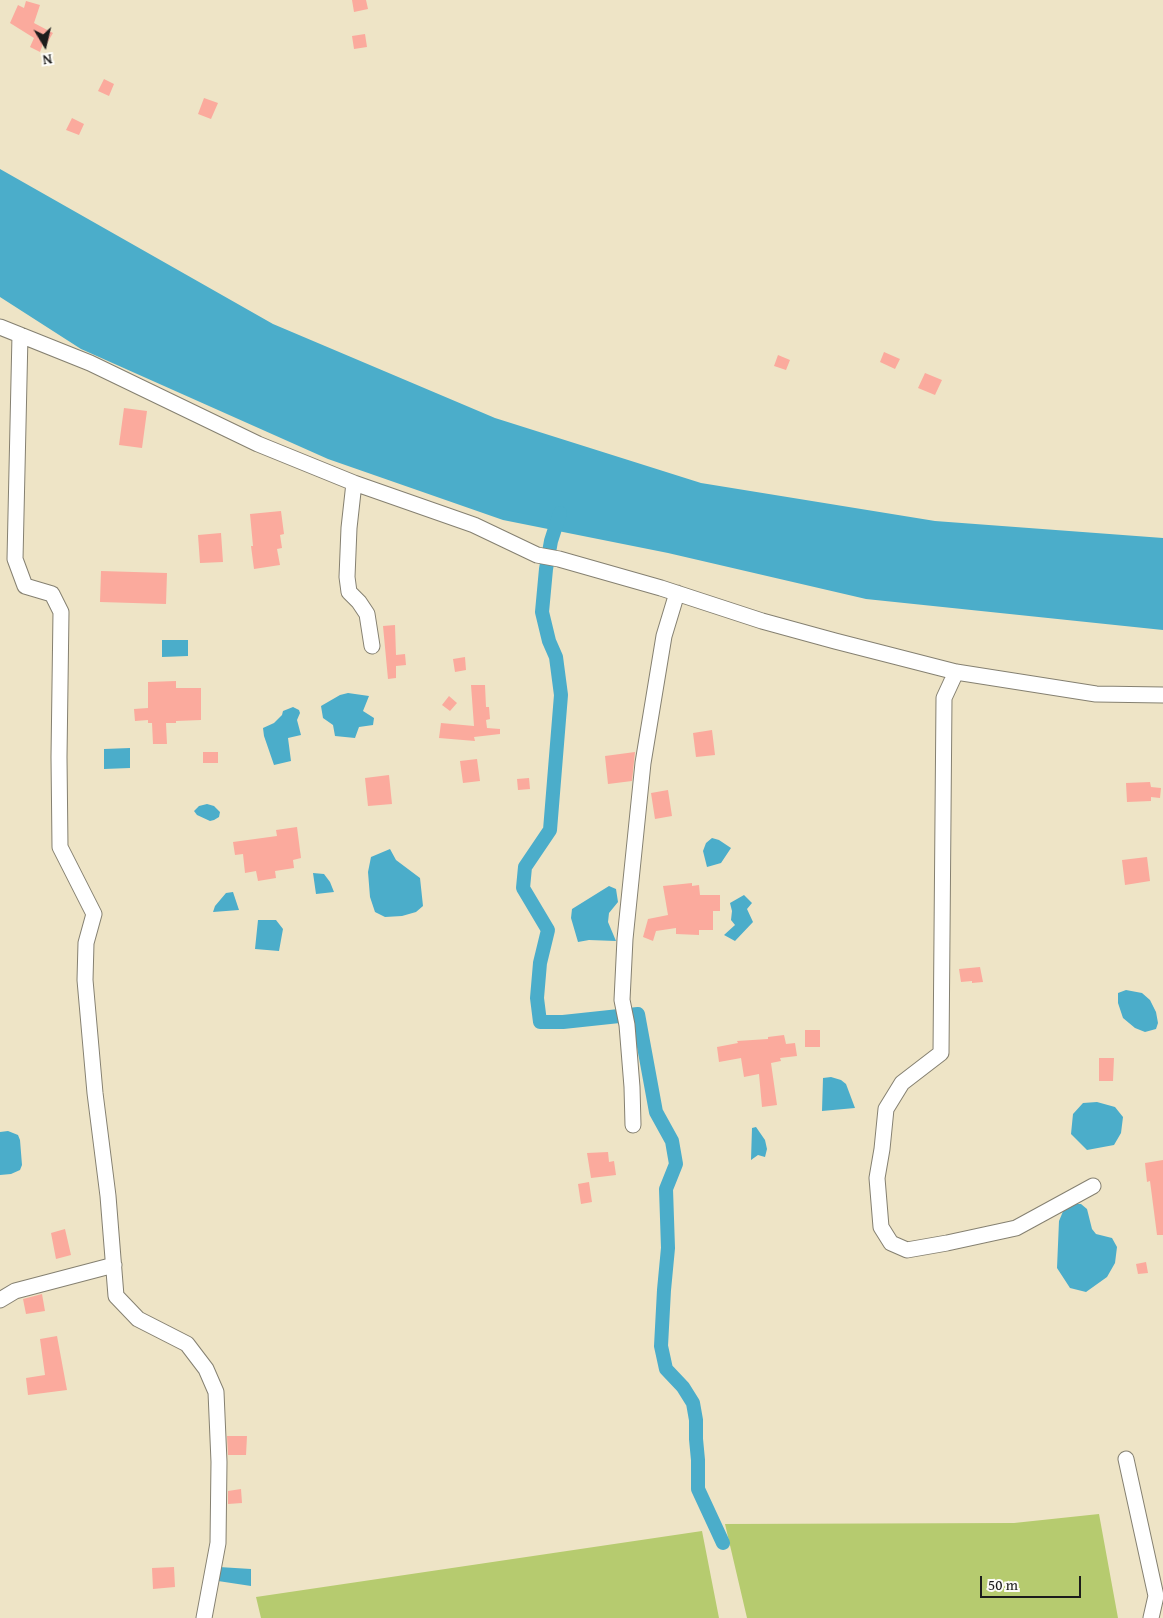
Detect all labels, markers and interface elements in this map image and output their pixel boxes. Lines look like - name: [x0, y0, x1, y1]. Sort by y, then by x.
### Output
- north arrow: [20, 20, 70, 70]
- text: N: [41, 49, 54, 70]
- scale bar: [983, 1566, 1084, 1598]
- text: 50 m: [988, 1574, 1018, 1595]

